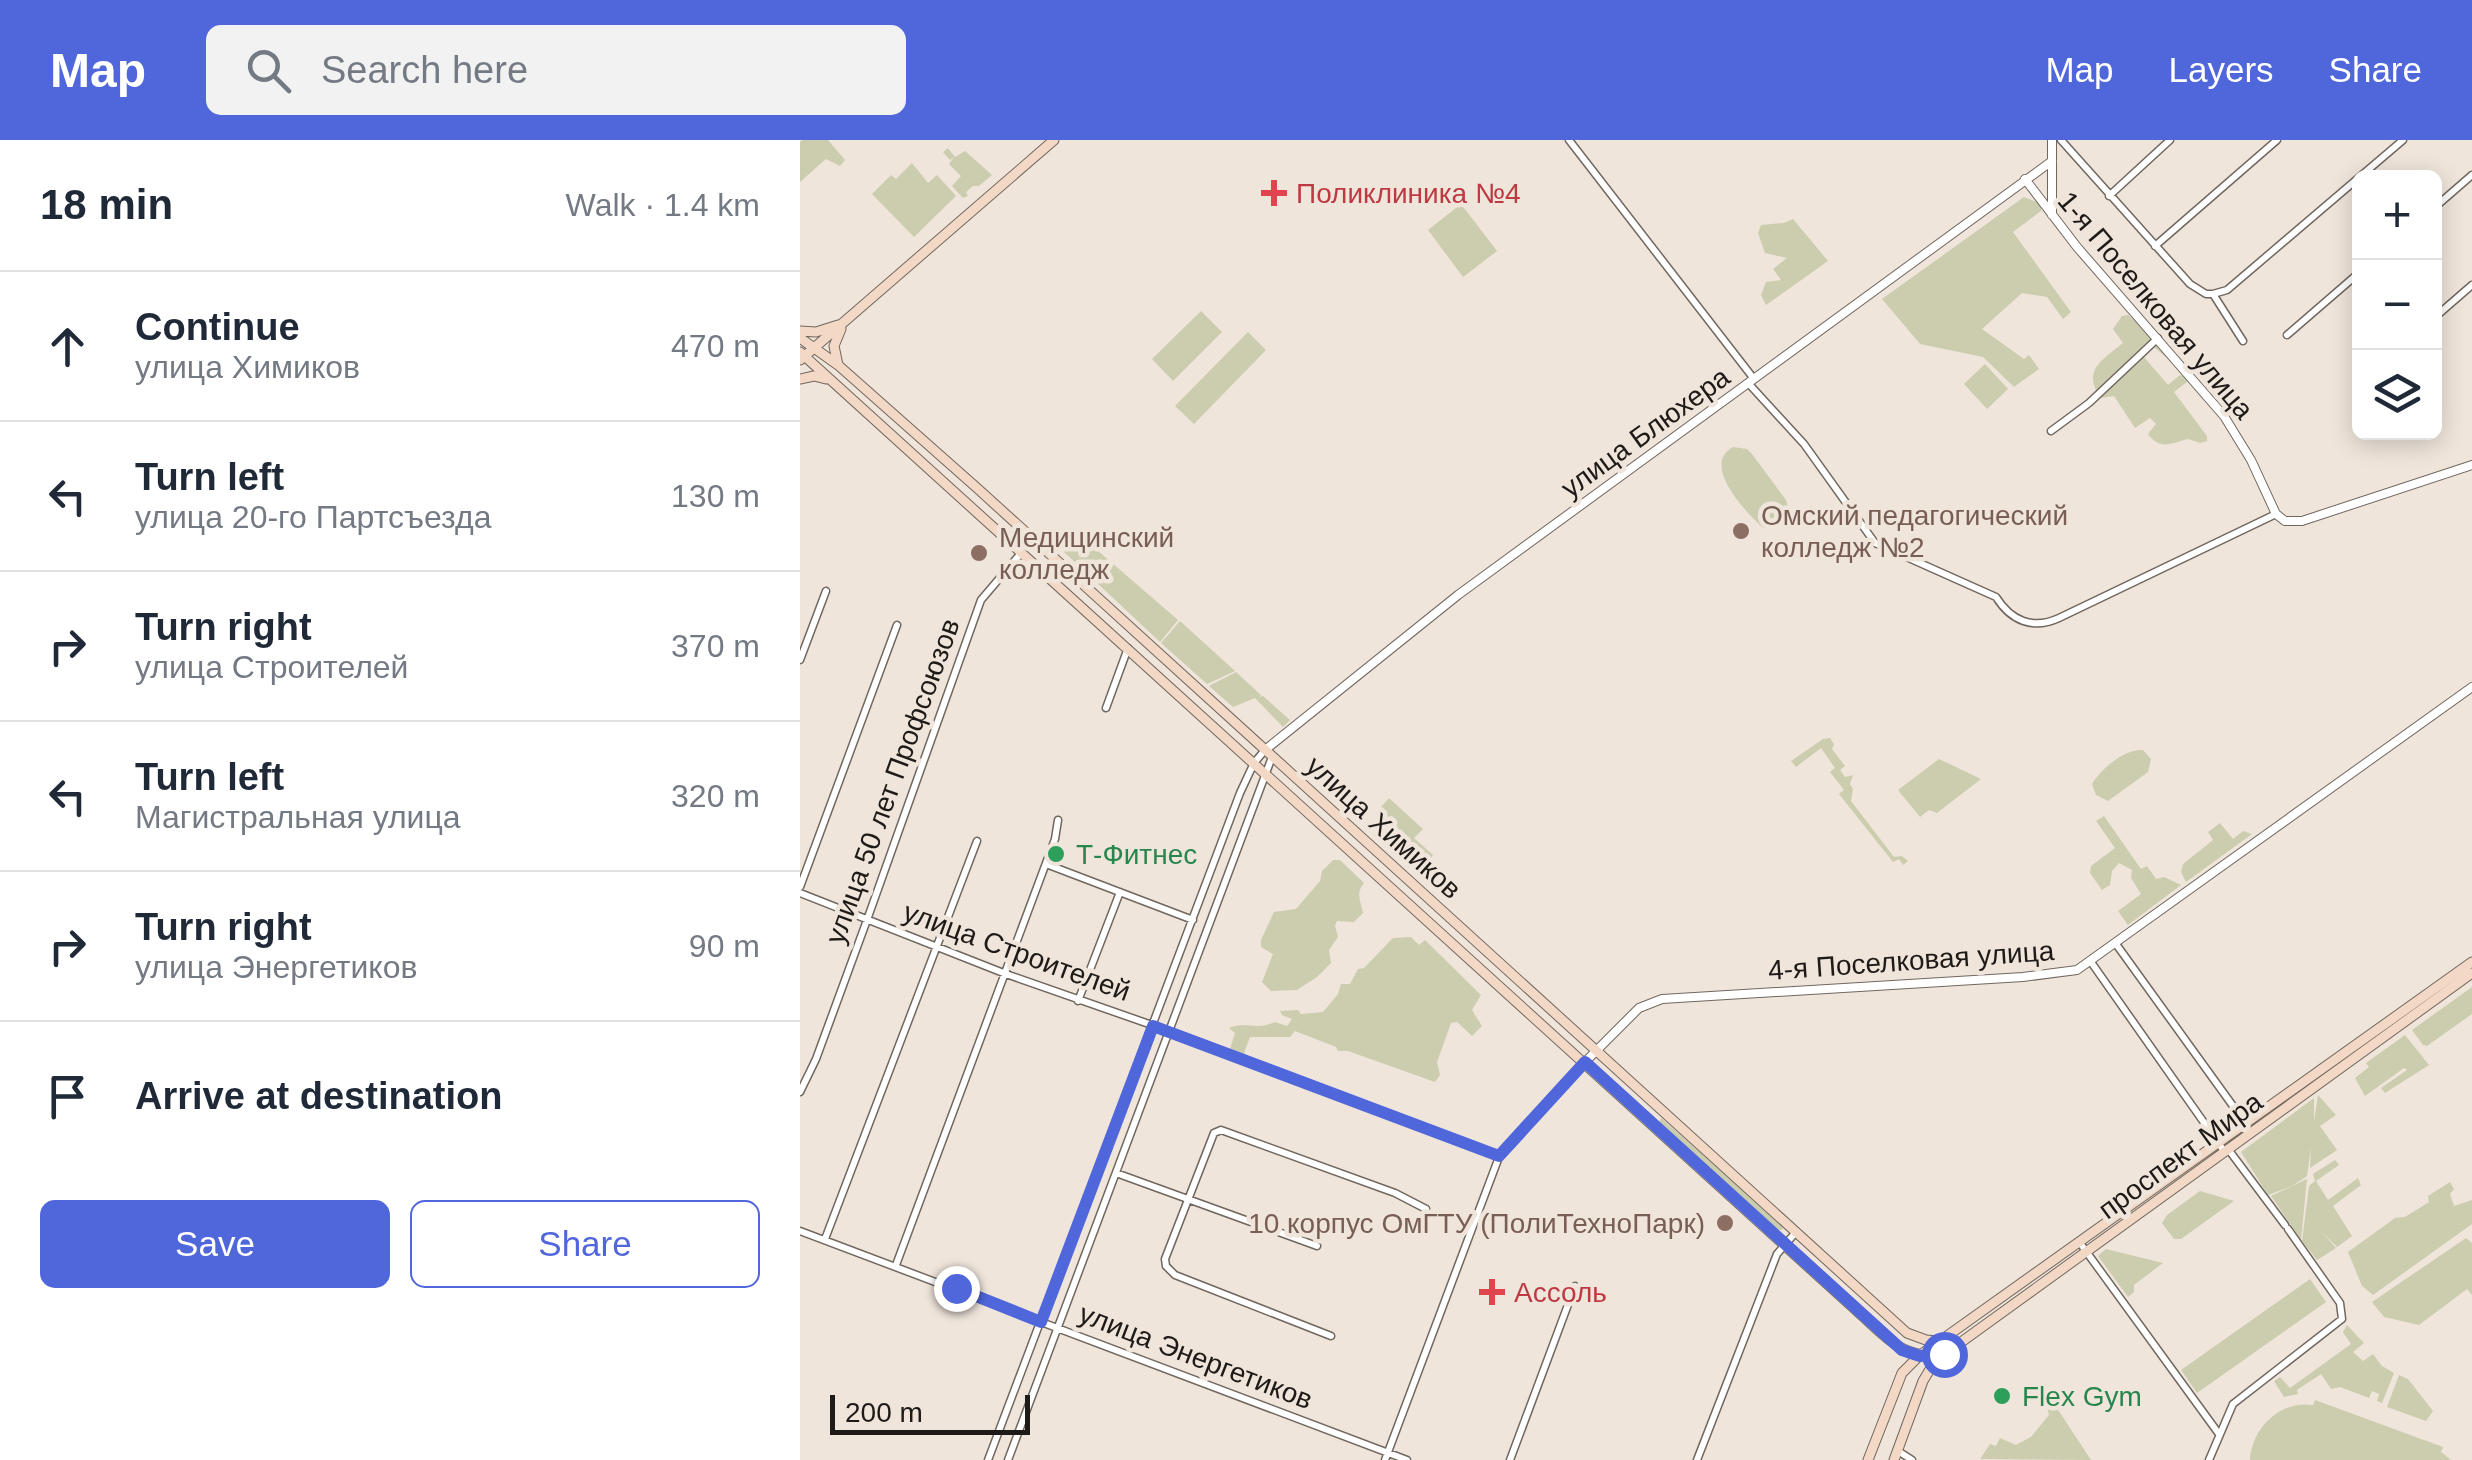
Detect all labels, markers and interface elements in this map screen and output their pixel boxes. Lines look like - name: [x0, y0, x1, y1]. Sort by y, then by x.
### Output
- search box: [206, 25, 906, 115]
- icon: search: [241, 43, 296, 98]
- text: Map: [50, 44, 146, 97]
- text: Search here: [321, 49, 528, 91]
- text: Map: [2045, 50, 2114, 89]
- text: Layers: [2169, 50, 2274, 89]
- text: Share: [2329, 50, 2422, 89]
- map controls: [2352, 170, 2442, 440]
- button: +: [2352, 170, 2442, 260]
- place label: Поликлиника №4: [1296, 178, 1521, 209]
- marker: Поликлиника №4: [1261, 180, 1287, 206]
- text: 18 min: [40, 181, 173, 228]
- street label: 1-я Поселковая улица: [2052, 186, 2260, 425]
- text: Walk · 1.4 km: [566, 187, 760, 223]
- button: −: [2352, 260, 2442, 350]
- text: Continue: [135, 306, 300, 348]
- icon: ahead: [40, 319, 95, 374]
- text: 470 m: [671, 328, 760, 364]
- text: улица Химиков: [135, 349, 360, 385]
- button: layers: [2352, 350, 2442, 440]
- street label: улица Блюхера: [1555, 361, 1736, 504]
- text: Turn left: [135, 456, 284, 498]
- icon: left: [40, 469, 95, 524]
- text: 130 m: [671, 478, 760, 514]
- text: улица 20-го Партсъезда: [135, 499, 491, 535]
- place label: Омский педагогический колледж №2: [1761, 500, 2068, 563]
- marker: Омский педагогический колледж №2: [1730, 520, 1752, 542]
- place label: Медицинский колледж: [999, 522, 1174, 585]
- marker: Медицинский колледж: [968, 542, 990, 564]
- text: Turn right: [135, 606, 312, 648]
- street label: улица 50 лет Профсоюзов: [819, 615, 966, 948]
- icon: right: [40, 619, 95, 674]
- text: 370 m: [671, 628, 760, 664]
- text: улица Строителей: [135, 649, 408, 685]
- street label: улица Химиков: [1300, 750, 1467, 905]
- text: Turn left: [135, 756, 284, 798]
- icon: left: [40, 769, 95, 824]
- text: 320 m: [671, 778, 760, 814]
- text: Магистральная улица: [135, 799, 461, 835]
- place label: Т-Фитнес: [1076, 839, 1197, 870]
- marker: Т-Фитнес: [1045, 843, 1067, 865]
- street label: улица Строителей: [899, 896, 1135, 1007]
- text: Turn right: [135, 906, 312, 948]
- icon: right: [40, 919, 95, 974]
- text: 90 m: [689, 928, 760, 964]
- street label: 4-я Поселковая улица: [1767, 935, 2056, 986]
- text: улица Энергетиков: [135, 949, 418, 985]
- icon: arrive: [40, 1069, 95, 1124]
- text: Arrive at destination: [135, 1075, 502, 1117]
- street label: проспект Мира: [2093, 1086, 2268, 1225]
- button: Save: [40, 1200, 390, 1288]
- button: Share: [410, 1200, 760, 1288]
- place label: 10 корпус ОмГТУ (ПолиТехноПарк): [1248, 1208, 1705, 1239]
- marker: 10 корпус ОмГТУ (ПолиТехноПарк): [1714, 1212, 1736, 1234]
- route end: [934, 1266, 980, 1312]
- place label: Ассоль: [1514, 1277, 1607, 1308]
- marker: Ассоль: [1479, 1279, 1505, 1305]
- street label: улица Энергетиков: [1075, 1298, 1317, 1415]
- route start: [1922, 1332, 1968, 1378]
- place label: Flex Gym: [2022, 1381, 2142, 1412]
- marker: Flex Gym: [1991, 1385, 2013, 1407]
- scale bar: [830, 1390, 1030, 1434]
- text: 200 m: [845, 1397, 923, 1428]

